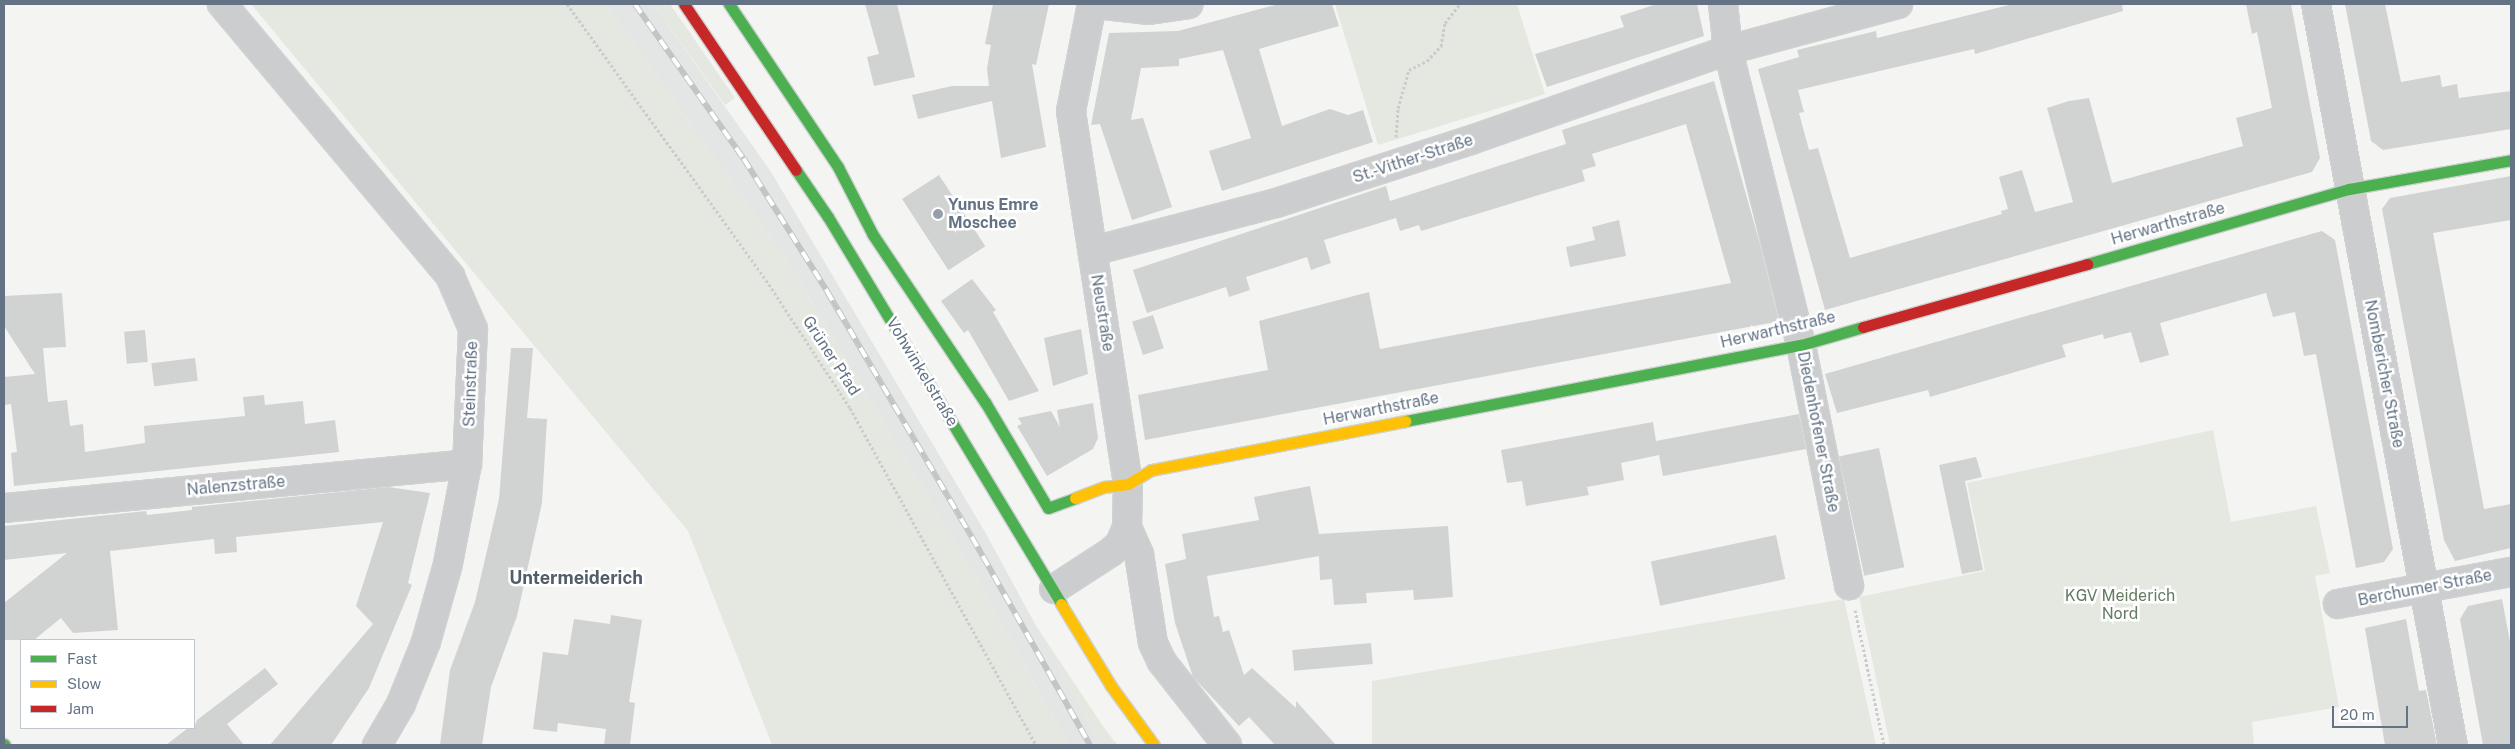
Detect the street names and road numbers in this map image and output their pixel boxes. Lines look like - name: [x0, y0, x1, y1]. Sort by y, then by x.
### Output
- street label: St.-Vither-Straße: [1350, 131, 1476, 187]
- street label: Herwarthstraße: [2109, 199, 2227, 249]
- street label: Neustraße: [1086, 273, 1118, 353]
- street label: Nombericher Straße: [2360, 298, 2408, 450]
- street label: Herwarthstraße: [1719, 307, 1837, 353]
- street label: Grüner Pfad: [798, 313, 864, 399]
- street label: Vohwinkelstraße: [882, 314, 962, 430]
- street label: Steinstraße: [460, 341, 482, 427]
- street label: Diedenhofener Straße: [1793, 350, 1843, 514]
- street label: Herwarthstraße: [1321, 388, 1441, 430]
- street label: Nalenzstraße: [186, 472, 286, 500]
- street label: Berchumer Straße: [2356, 566, 2494, 610]

